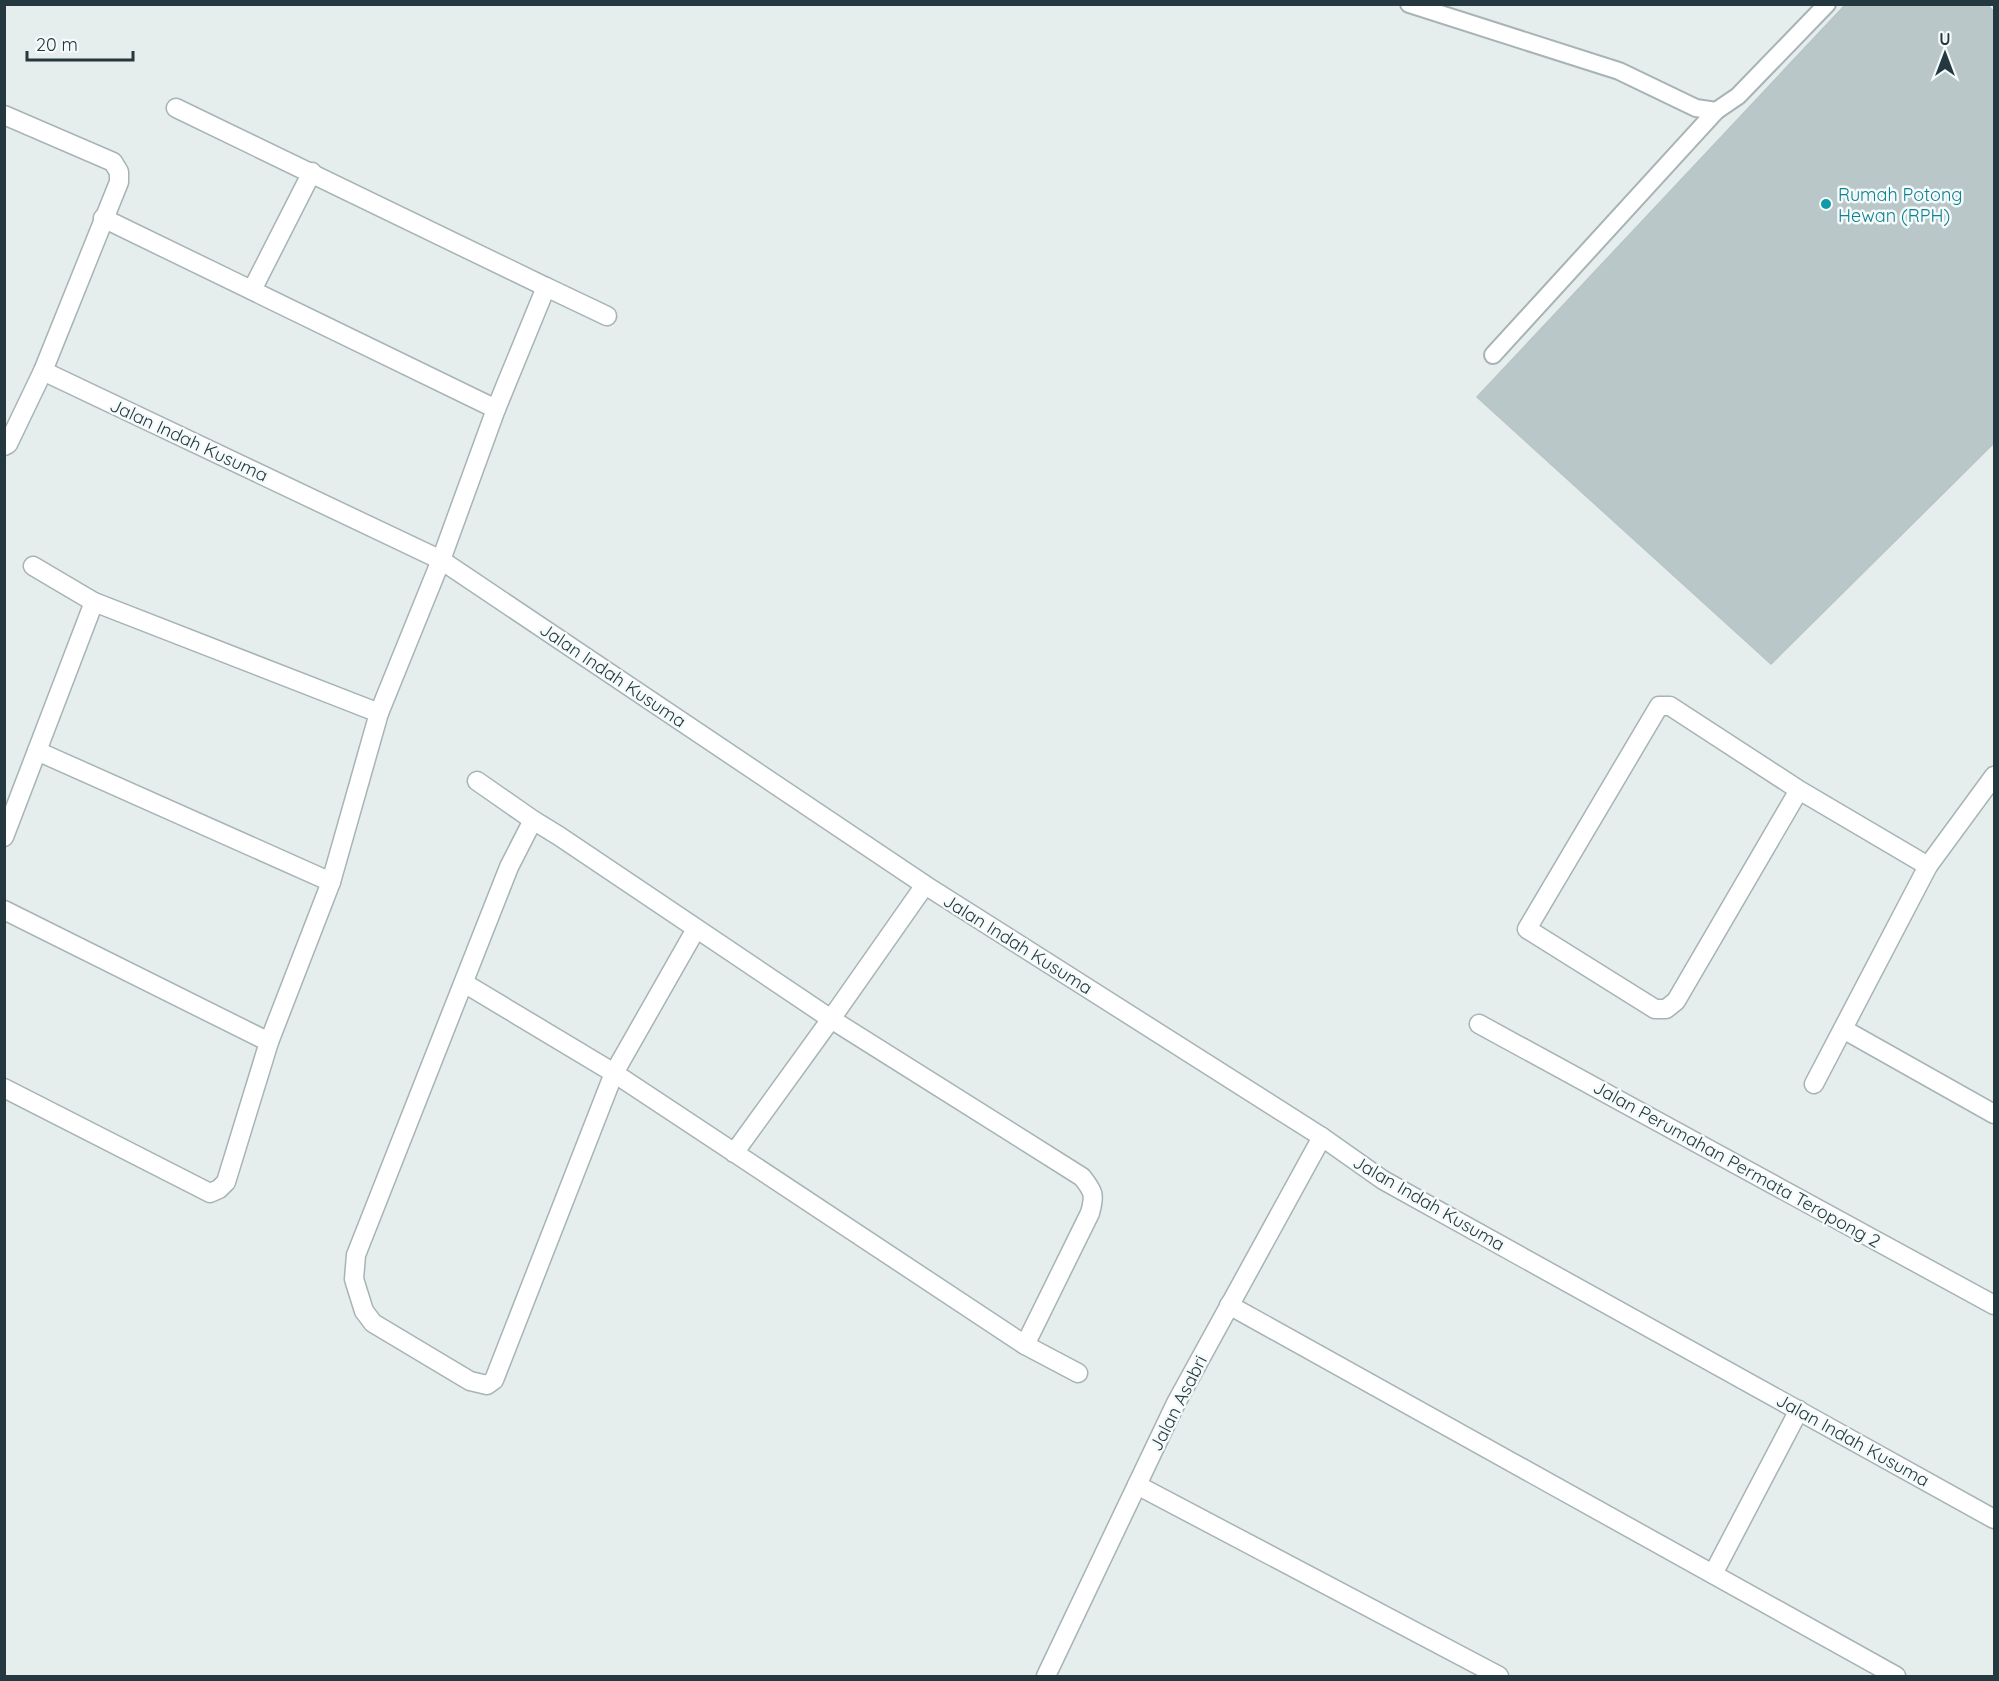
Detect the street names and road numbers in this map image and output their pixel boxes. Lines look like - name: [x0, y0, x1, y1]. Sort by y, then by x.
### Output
- street label: Jalan Indah Kusuma: [106, 393, 272, 487]
- street label: Jalan Indah Kusuma: [535, 617, 691, 733]
- street label: Jalan Indah Kusuma: [939, 889, 1097, 999]
- street label: Jalan Perumahan Permata Teropong 2: [1589, 1075, 1885, 1253]
- street label: Jalan Indah Kusuma: [1349, 1150, 1509, 1256]
- street label: Jalan Asabri: [1144, 1351, 1212, 1455]
- street label: Jalan Indah Kusuma: [1772, 1388, 1934, 1492]

